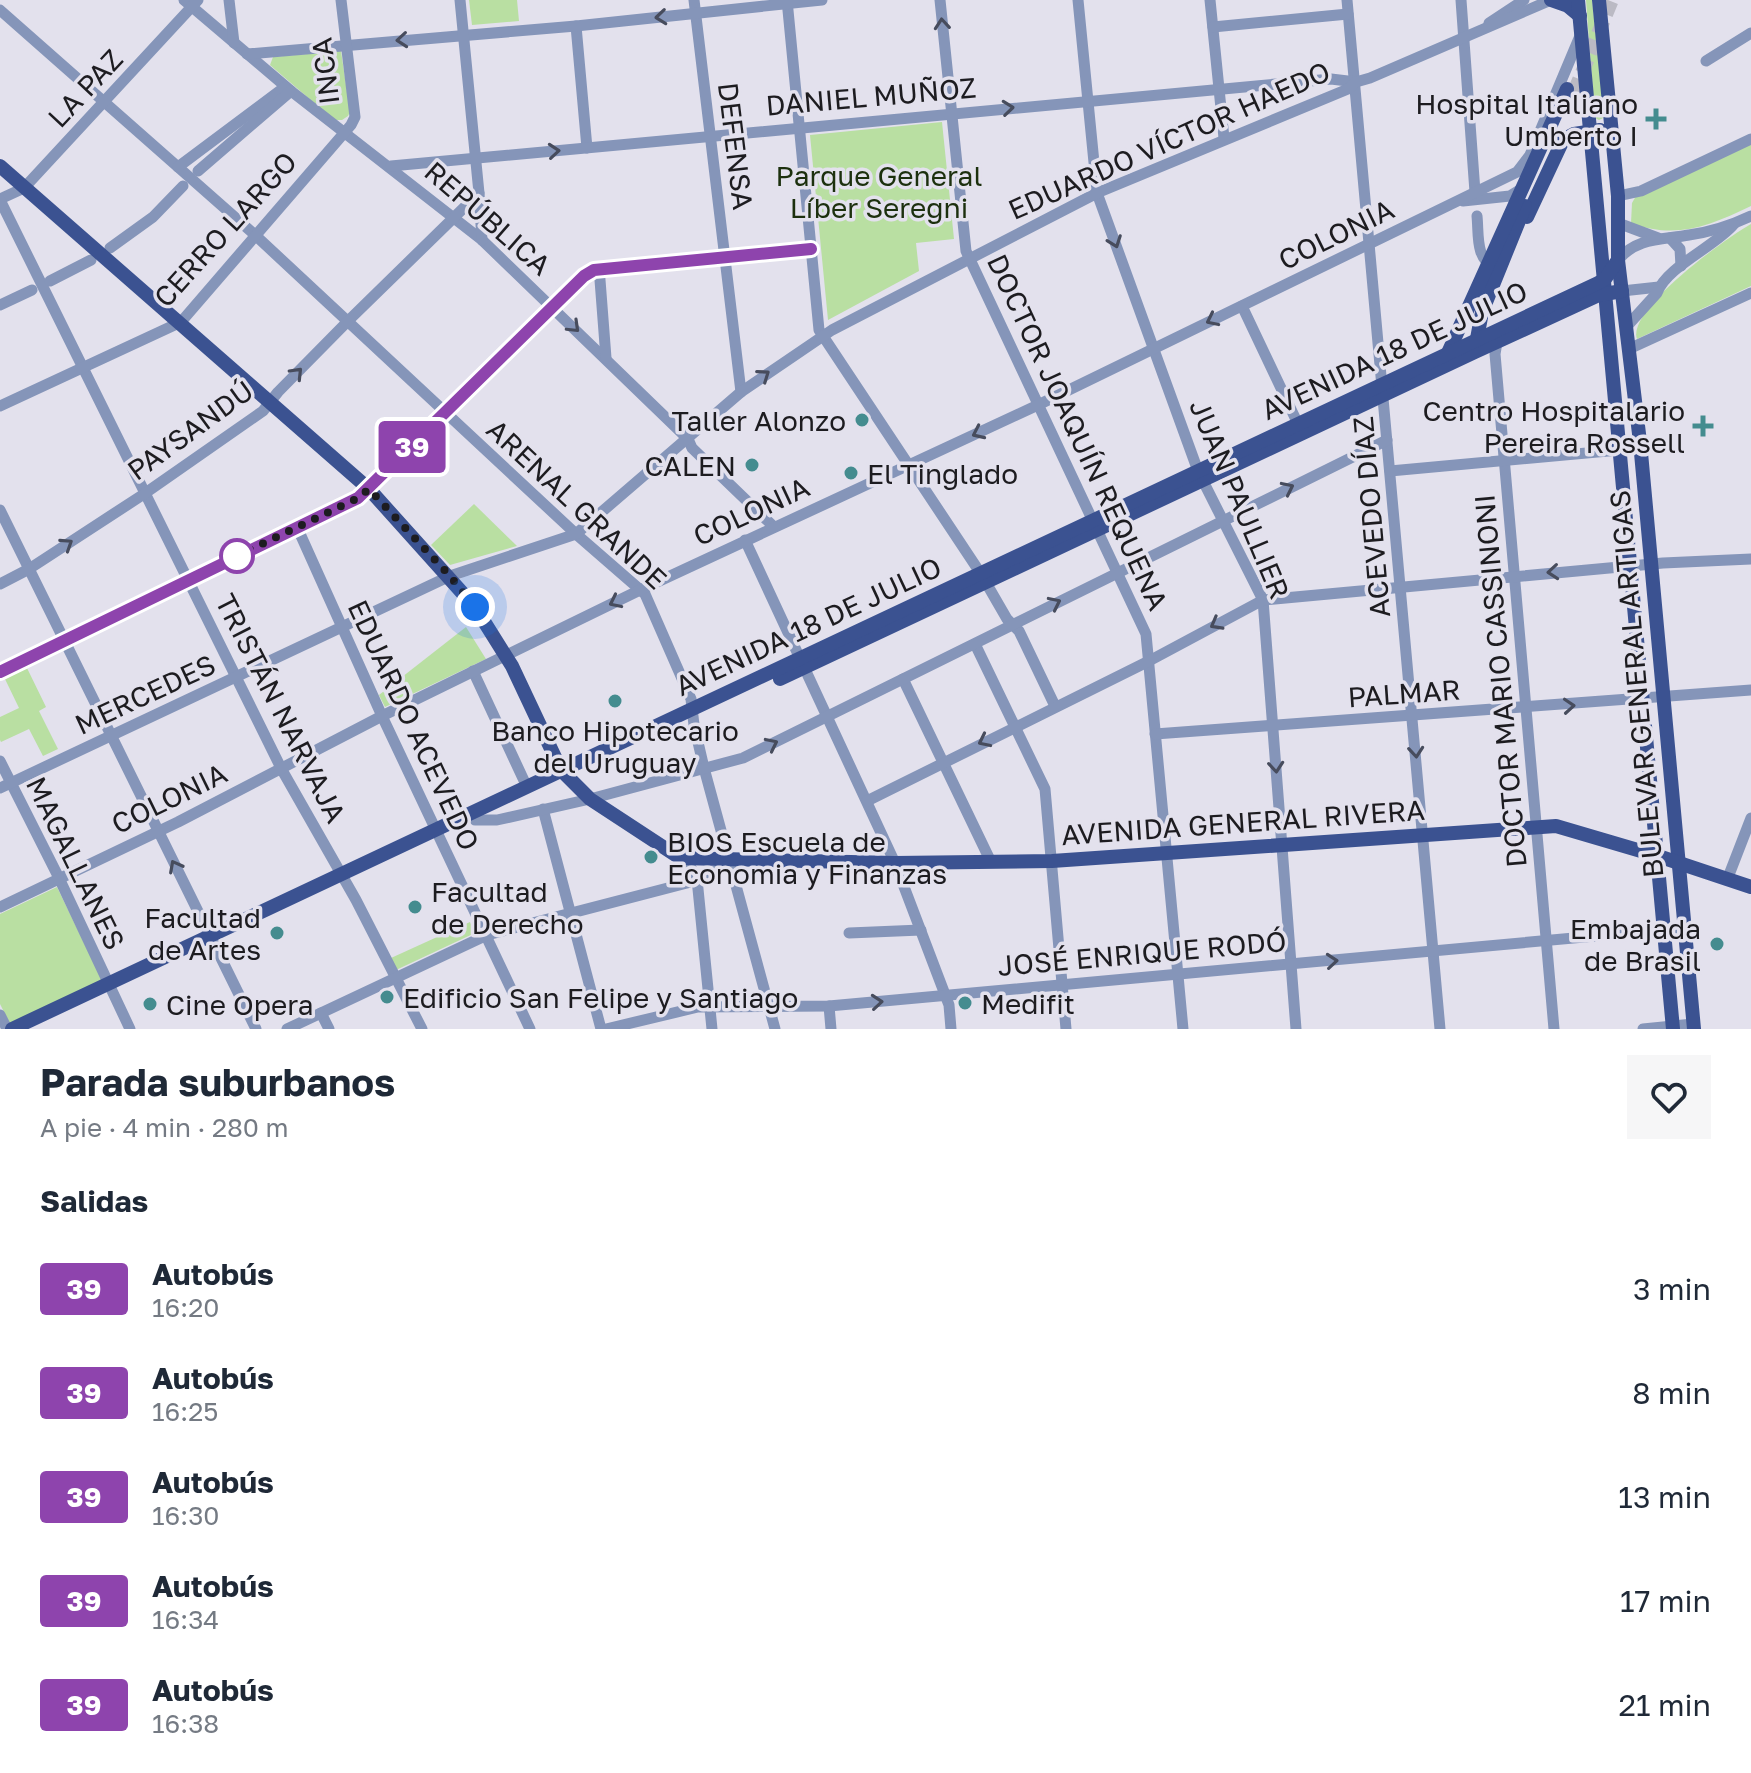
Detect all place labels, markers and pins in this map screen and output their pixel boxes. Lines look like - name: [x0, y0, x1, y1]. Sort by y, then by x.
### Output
- place label: Hospital Italiano Umberto I: [1415, 87, 1638, 152]
- marker: Hospital Italiano Umberto I: [1645, 108, 1667, 130]
- place label: Centro Hospitalario Pereira Rossell: [1422, 394, 1685, 459]
- place label: Taller Alonzo: [672, 404, 846, 437]
- marker: Taller Alonzo: [853, 411, 871, 429]
- marker: Centro Hospitalario Pereira Rossell: [1692, 415, 1714, 437]
- place label: CALEN: [644, 449, 736, 482]
- marker: CALEN: [743, 456, 761, 474]
- place label: El Tinglado: [867, 457, 1018, 490]
- marker: El Tinglado: [842, 464, 860, 482]
- unlabelled marker: [220, 539, 254, 573]
- marker: Banco Hipotecario del Uruguay: [606, 692, 624, 710]
- place label: Banco Hipotecario del Uruguay: [491, 714, 739, 779]
- place label: BIOS Escuela de Economia y Finanzas: [667, 825, 947, 890]
- marker: BIOS Escuela de Economia y Finanzas: [642, 848, 660, 866]
- place label: Facultad de Derecho: [431, 875, 583, 940]
- marker: Facultad de Derecho: [406, 898, 424, 916]
- place label: Facultad de Artes: [144, 901, 261, 966]
- place label: Embajada de Brasil: [1570, 912, 1701, 977]
- marker: Facultad de Artes: [268, 924, 286, 942]
- marker: Embajada de Brasil: [1708, 935, 1726, 953]
- place label: Edificio San Felipe y Santiago: [403, 981, 798, 1014]
- place label: Medifit: [981, 987, 1075, 1020]
- place label: Cine Opera: [166, 988, 314, 1021]
- marker: Edificio San Felipe y Santiago: [378, 988, 396, 1006]
- marker: Medifit: [956, 994, 974, 1012]
- marker: Cine Opera: [141, 995, 159, 1013]

